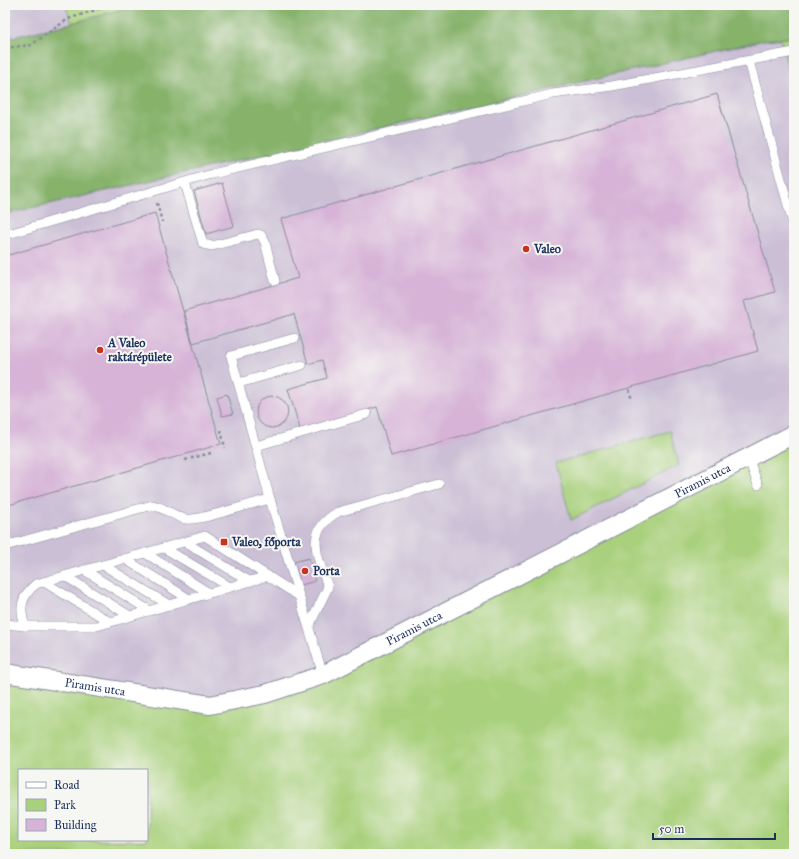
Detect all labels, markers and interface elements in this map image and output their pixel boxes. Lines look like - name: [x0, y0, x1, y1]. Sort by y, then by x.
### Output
- place label: Valeo: [533, 242, 561, 256]
- marker: Valeo: [521, 244, 531, 254]
- place label: A Valeo raktárépülete: [107, 336, 172, 365]
- marker: A Valeo raktárépülete: [95, 345, 105, 355]
- street label: Piramis utca: [672, 460, 734, 501]
- place label: Valeo, főporta: [231, 535, 301, 550]
- marker: Valeo, főporta: [219, 537, 229, 547]
- place label: Porta: [313, 564, 340, 578]
- marker: Porta: [300, 566, 310, 576]
- street label: Piramis utca: [384, 608, 445, 648]
- street label: Piramis utca: [64, 675, 127, 699]
- legend: [18, 769, 148, 841]
- text: Road: [54, 778, 80, 792]
- text: Park: [54, 798, 76, 812]
- scale bar: [653, 815, 775, 841]
- text: Building: [54, 818, 97, 833]
- text: 50 m: [659, 822, 684, 836]

